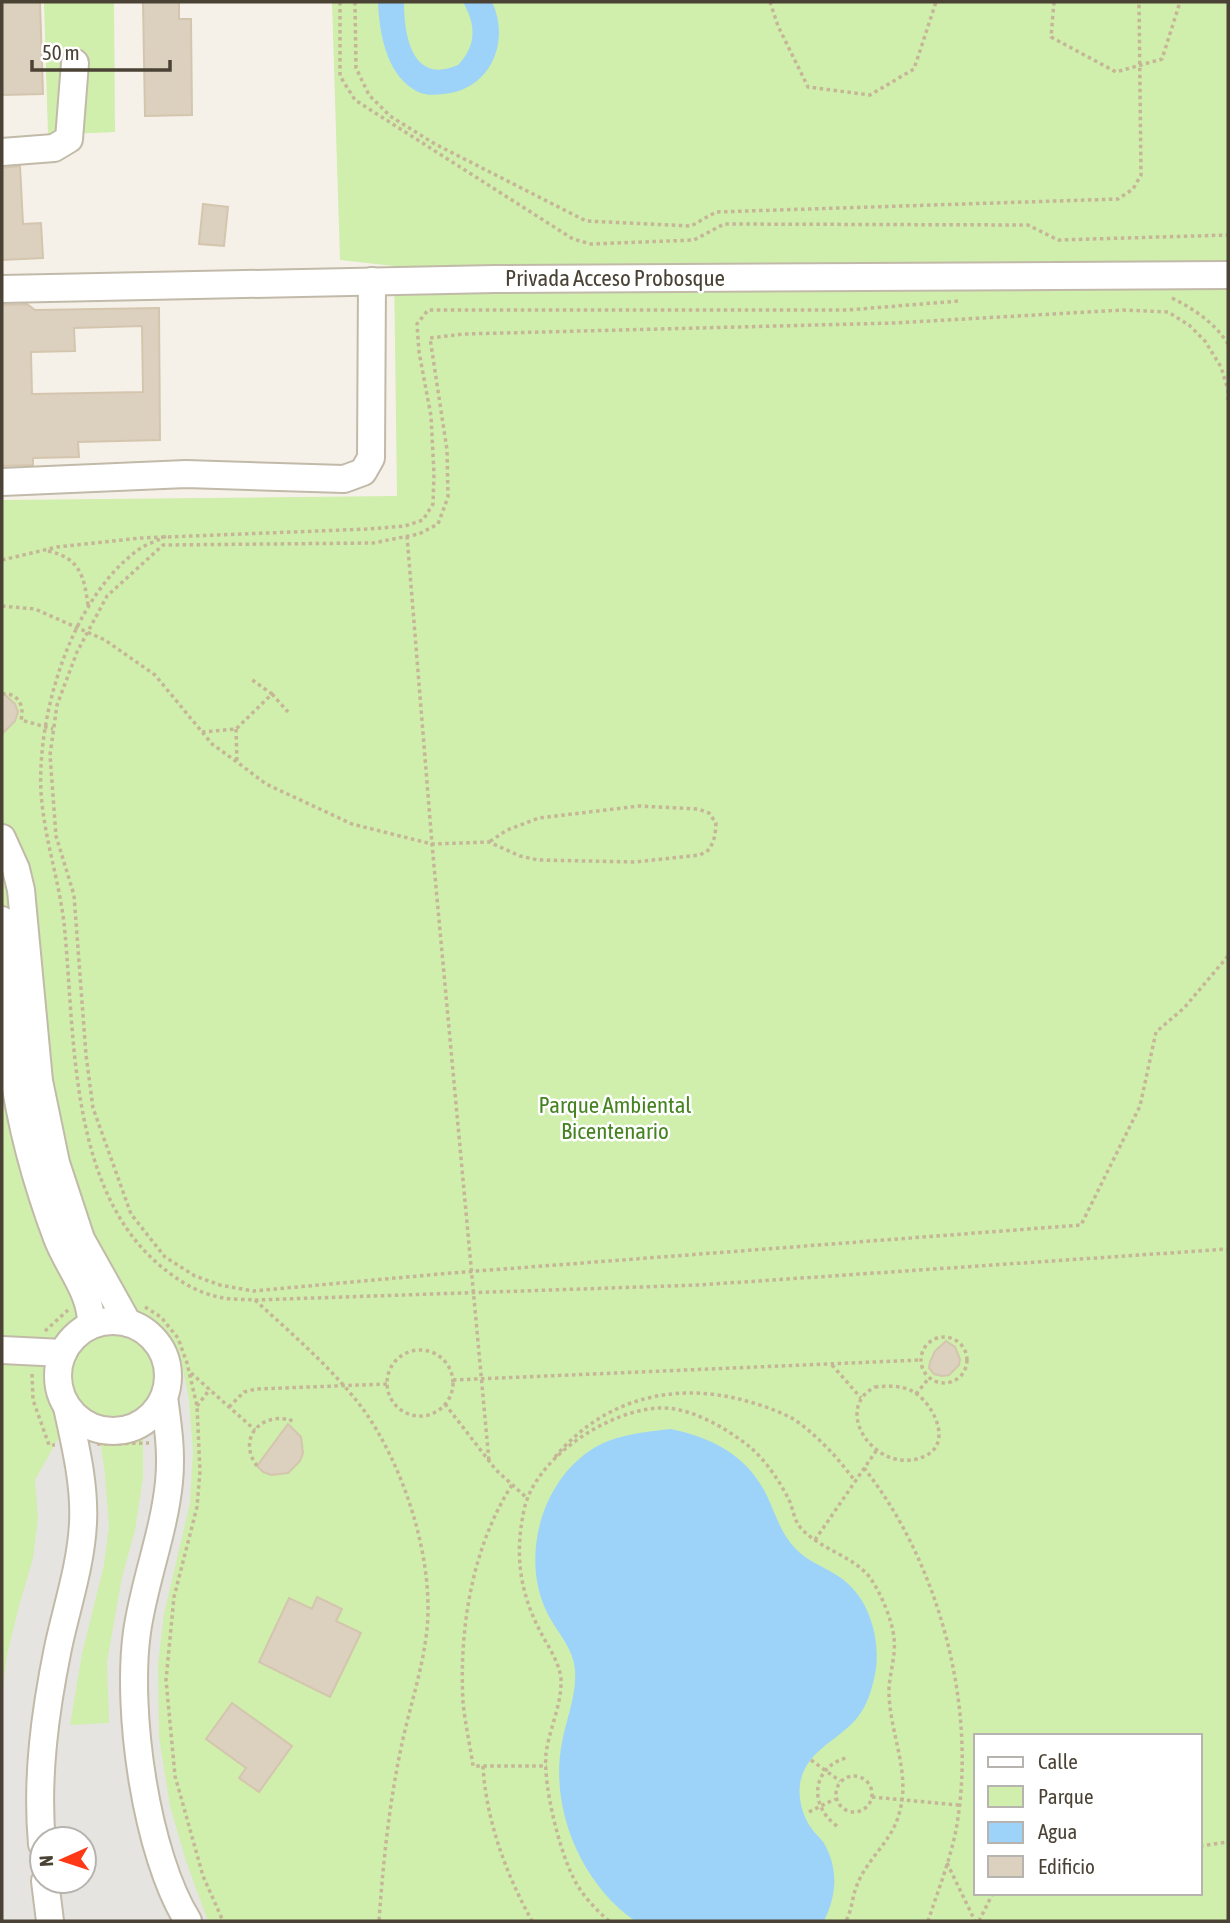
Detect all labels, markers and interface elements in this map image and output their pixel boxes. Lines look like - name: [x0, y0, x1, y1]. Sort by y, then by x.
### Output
- scale bar: [32, 28, 170, 72]
- text: 50 m: [42, 40, 80, 64]
- street label: Privada Acceso Probosque: [505, 265, 725, 291]
- park label: Parque Ambiental Bicentenario: [539, 1092, 691, 1144]
- legend: [974, 1734, 1202, 1895]
- text: Calle: [1038, 1749, 1078, 1773]
- text: Parque: [1038, 1784, 1093, 1808]
- text: Agua: [1038, 1819, 1077, 1843]
- north arrow: [28, 1825, 98, 1895]
- text: Edificio: [1038, 1854, 1095, 1878]
- text: N: [35, 1855, 57, 1867]

